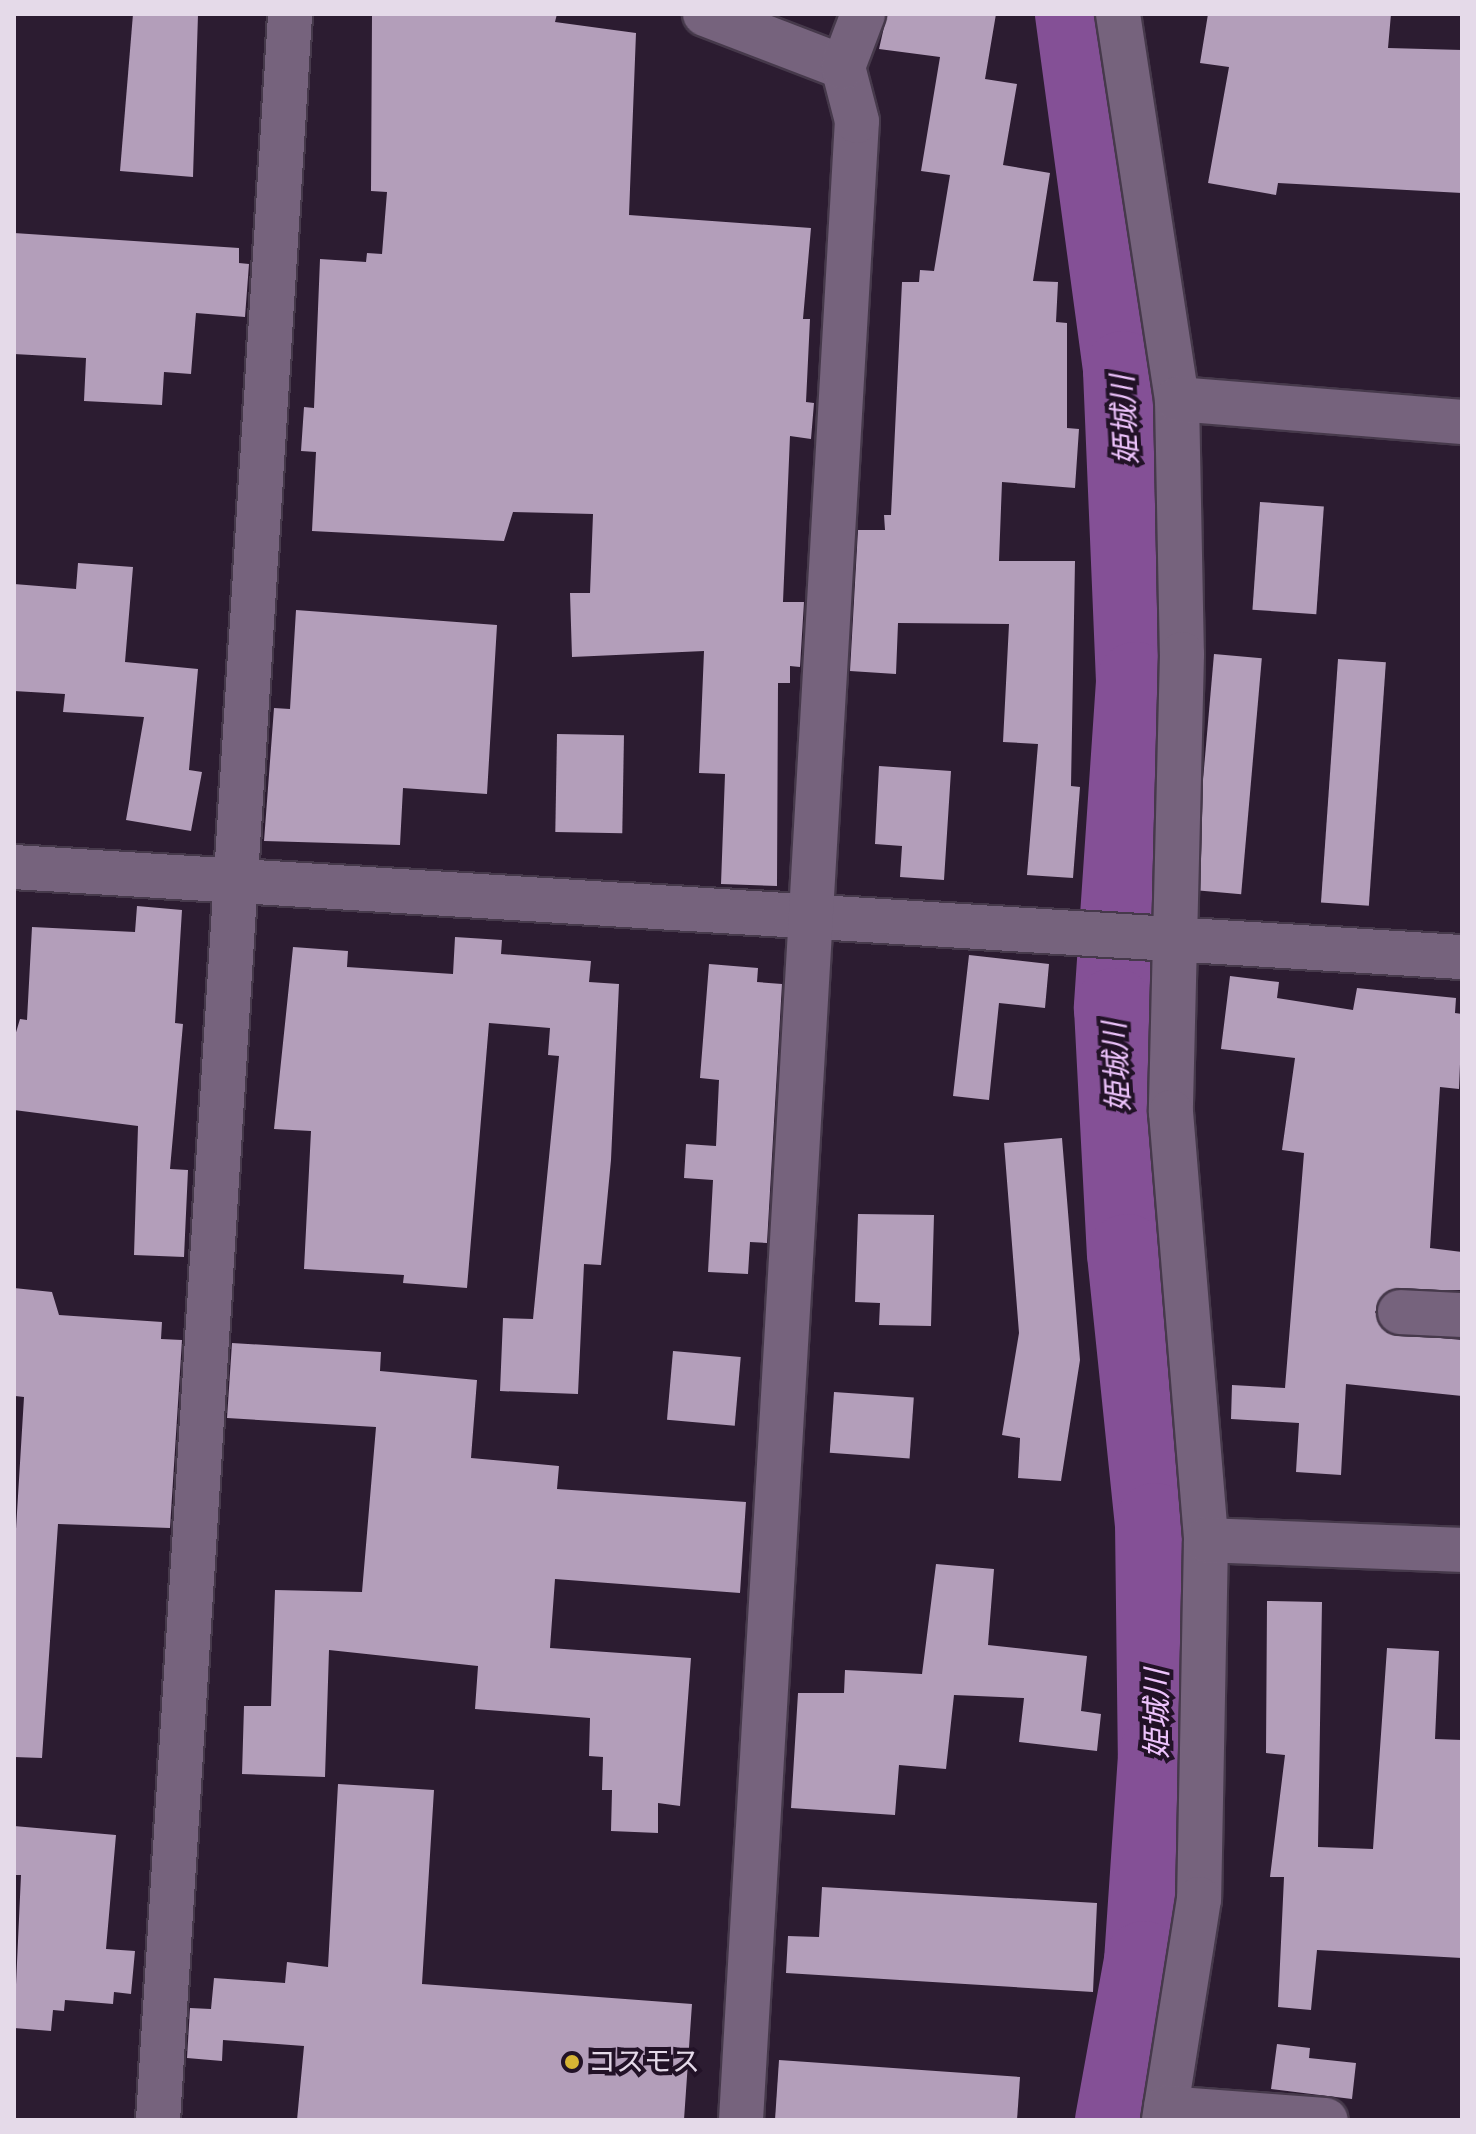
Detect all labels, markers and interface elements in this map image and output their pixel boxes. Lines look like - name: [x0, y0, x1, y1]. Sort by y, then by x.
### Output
- water label: 姫城川: [1105, 374, 1145, 466]
- water label: 姫城川: [1097, 1021, 1137, 1113]
- water label: 姫城川: [1139, 1669, 1175, 1759]
- place label: コスモス: [588, 2045, 700, 2079]
- marker: コスモス: [563, 2053, 581, 2071]

